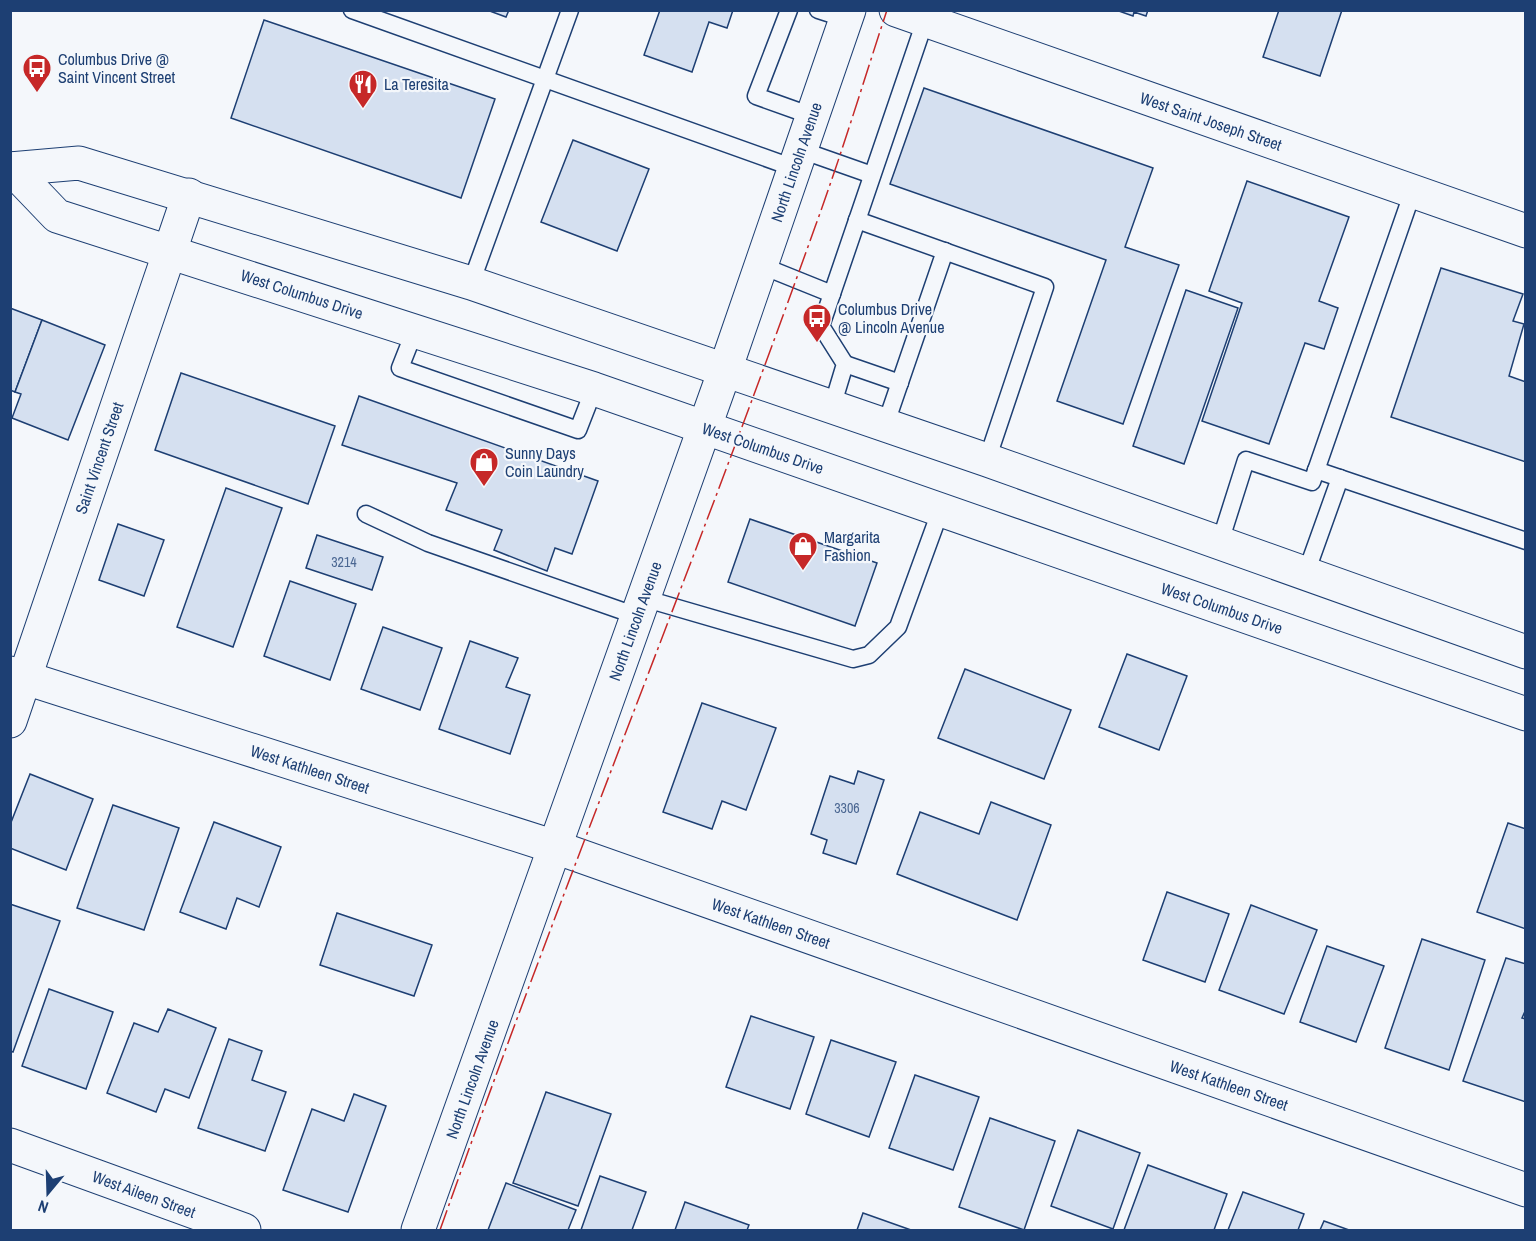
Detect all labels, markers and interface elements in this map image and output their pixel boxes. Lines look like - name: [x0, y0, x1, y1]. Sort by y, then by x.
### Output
- place label: Columbus Drive @ Saint Vincent Street: [58, 48, 176, 88]
- bus stop icon: Columbus Drive @ Saint Vincent Street: [21, 52, 53, 94]
- restaurant icon: La Teresita: [347, 68, 379, 110]
- place label: La Teresita: [384, 73, 449, 95]
- street label: West Saint Joseph Street: [1137, 86, 1285, 156]
- street label: North Lincoln Avenue: [765, 99, 827, 225]
- street label: West Columbus Drive: [238, 264, 366, 324]
- place label: Columbus Drive @ Lincoln Avenue: [838, 298, 944, 338]
- bus stop icon: Columbus Drive @ Lincoln Avenue: [801, 302, 833, 344]
- street label: Saint Vincent Street: [70, 399, 129, 517]
- street label: West Columbus Drive: [699, 417, 827, 479]
- place label: Sunny Days Coin Laundry: [505, 442, 584, 482]
- shop icon: Sunny Days Coin Laundry: [468, 446, 500, 488]
- place label: Margarita Fashion: [824, 526, 881, 566]
- shop icon: Margarita Fashion: [787, 530, 819, 572]
- house number: 3214: [331, 553, 357, 571]
- street label: North Lincoln Avenue: [603, 558, 667, 684]
- street label: West Columbus Drive: [1158, 577, 1286, 639]
- street label: West Kathleen Street: [248, 739, 373, 799]
- house number: 3306: [834, 799, 860, 817]
- street label: West Kathleen Street: [709, 892, 833, 954]
- street label: North Lincoln Avenue: [440, 1016, 504, 1142]
- street label: West Kathleen Street: [1167, 1054, 1291, 1116]
- north arrow: [18, 1163, 78, 1223]
- street label: West Aileen Street: [89, 1165, 199, 1223]
- text: N: [35, 1195, 51, 1219]

